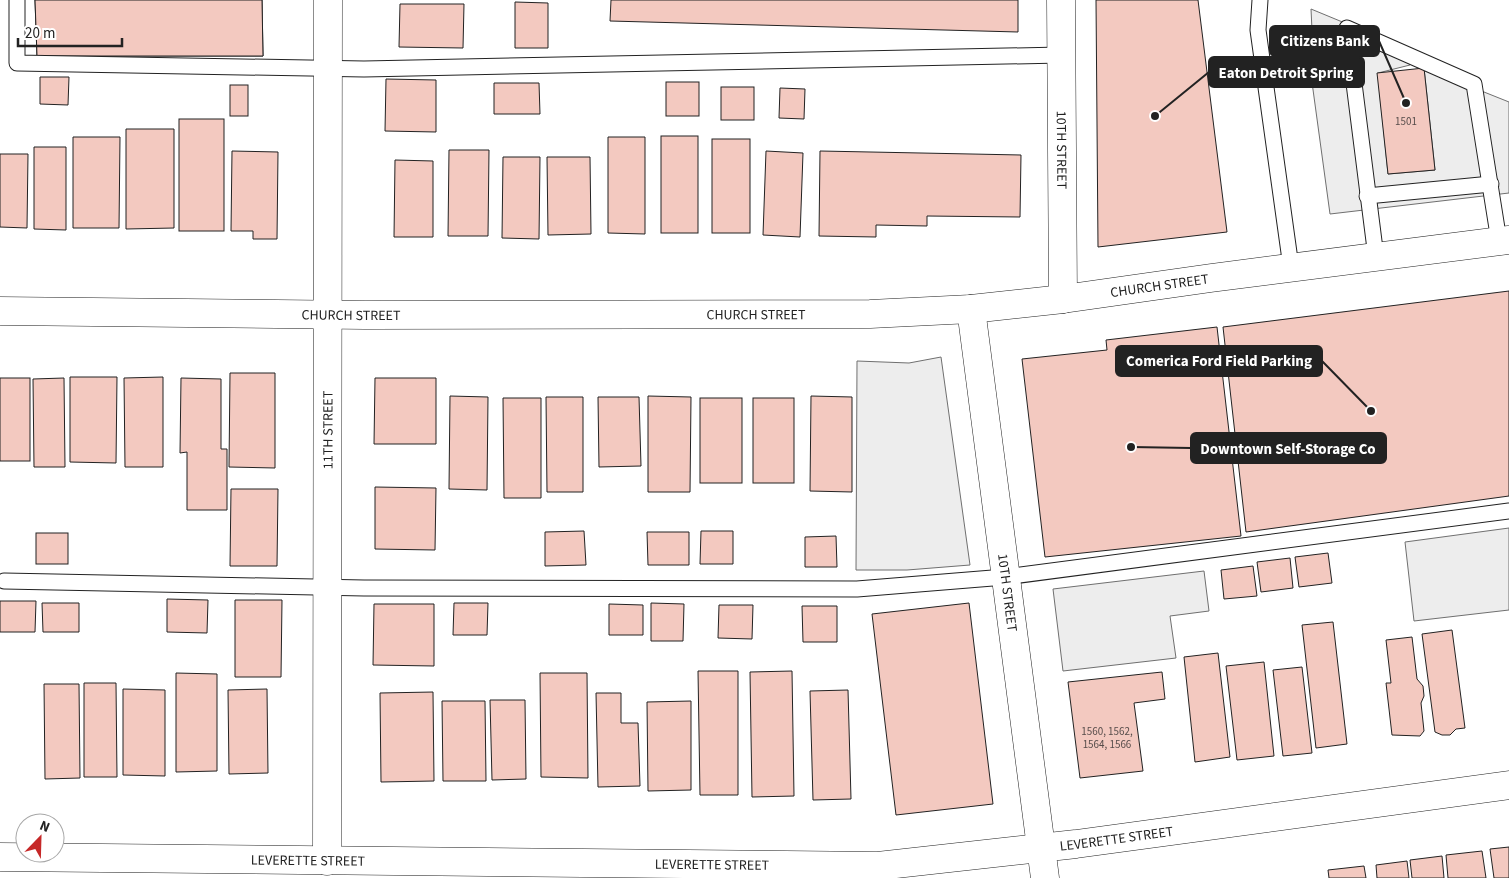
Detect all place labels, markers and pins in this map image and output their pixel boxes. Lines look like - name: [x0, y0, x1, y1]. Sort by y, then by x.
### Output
- callout: Citizens Bank: [1270, 26, 1379, 56]
- callout: Eaton Detroit Spring: [1209, 57, 1364, 87]
- callout: Comerica Ford Field Parking: [1116, 346, 1322, 376]
- callout: Downtown Self-Storage Co: [1191, 433, 1386, 463]

